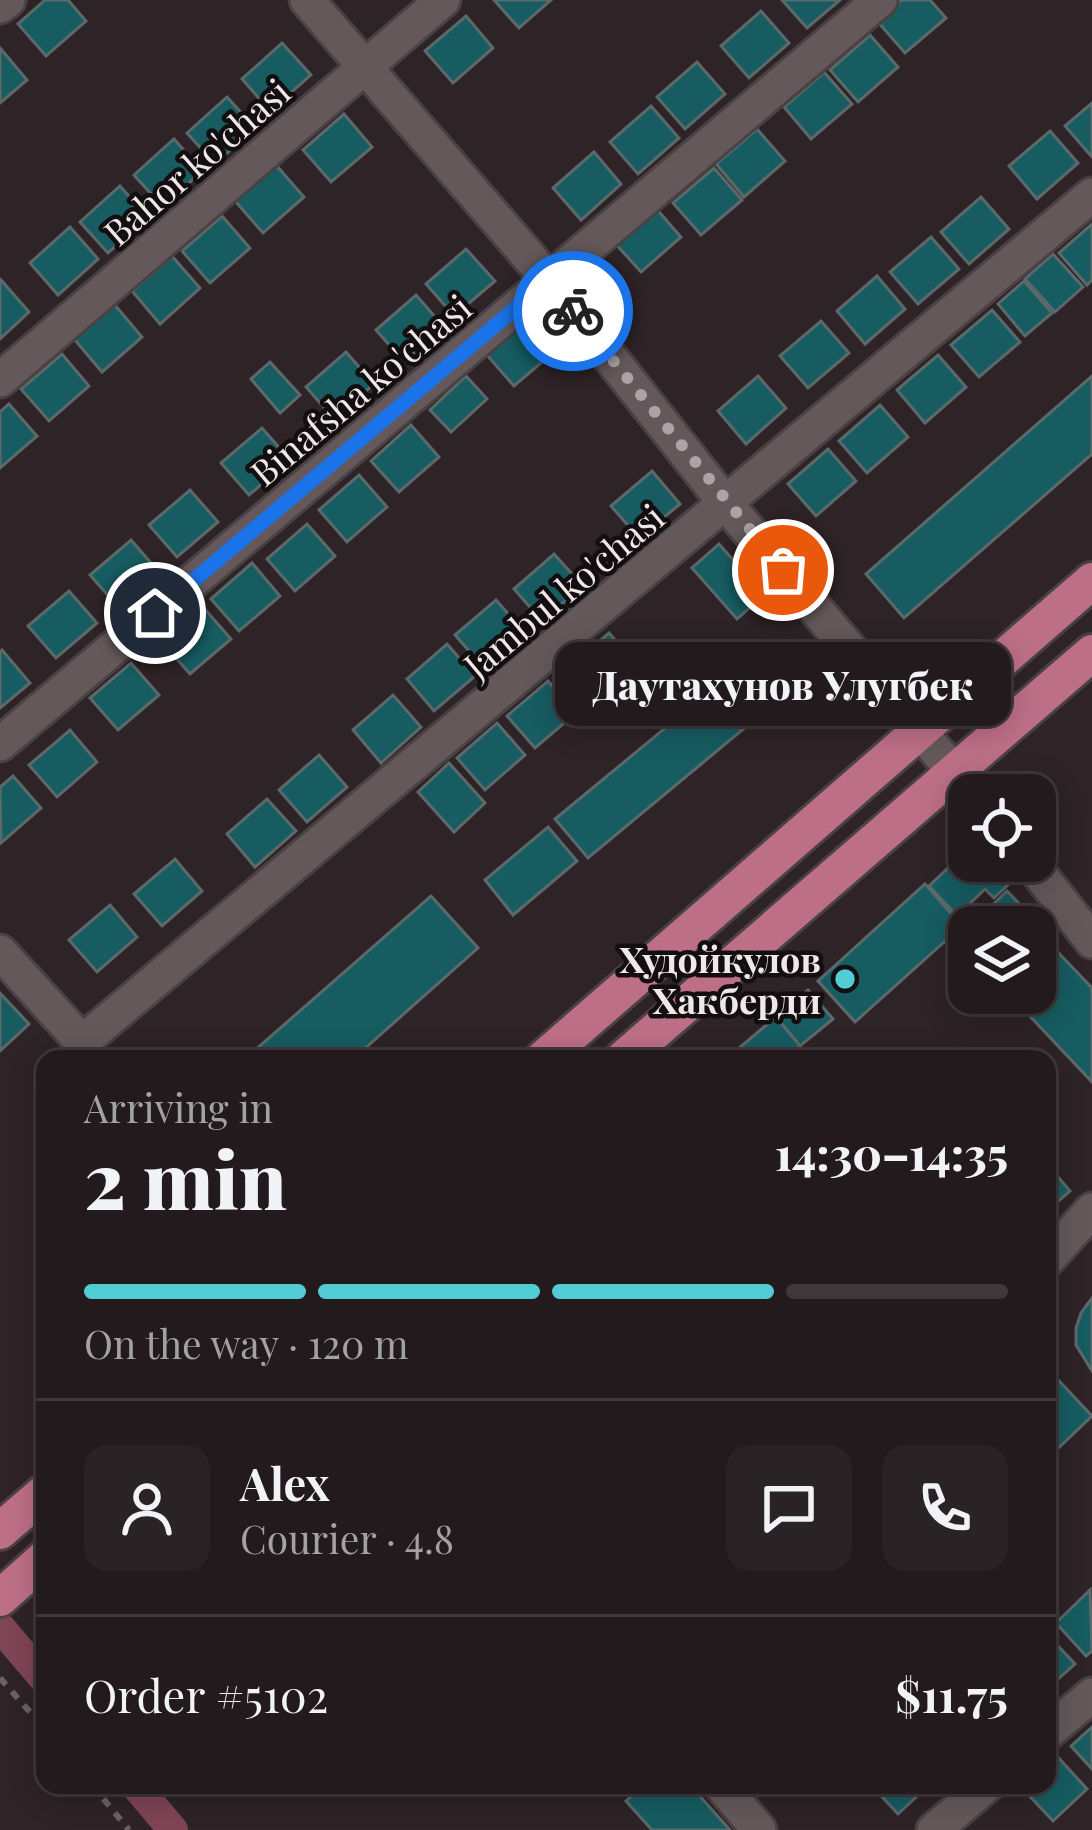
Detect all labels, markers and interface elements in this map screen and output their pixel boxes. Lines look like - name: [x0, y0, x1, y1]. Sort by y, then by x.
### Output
- street label: Bahor ko'chasi: [93, 67, 299, 255]
- courier: [513, 251, 633, 371]
- icon: bike: [540, 278, 606, 344]
- street label: Binafsha ko'chasi: [240, 283, 480, 495]
- street label: Jambul ko'chasi: [452, 492, 673, 689]
- pin: [732, 519, 834, 621]
- icon: bag: [750, 537, 816, 603]
- pin: [104, 562, 206, 664]
- icon: home: [122, 580, 188, 646]
- callout: Даутахунов Улугбек: [555, 642, 1011, 726]
- text: Даутахунов Улугбек: [593, 658, 973, 710]
- map controls: [948, 774, 1056, 1014]
- button: locate: [948, 774, 1056, 882]
- button: layers: [948, 906, 1056, 1014]
- place label: Худойкулов Хакберди: [619, 934, 821, 1023]
- marker: Худойкулов Хакберди: [832, 966, 858, 992]
- text: Arriving in: [84, 1081, 273, 1133]
- text: 14:30–14:35: [775, 1122, 1008, 1182]
- text: 2 min: [84, 1126, 287, 1230]
- text: On the way · 120 m: [84, 1317, 409, 1369]
- button: person: [84, 1445, 210, 1571]
- button: chat: [726, 1445, 852, 1571]
- button: phone: [882, 1445, 1008, 1571]
- text: Alex: [240, 1452, 330, 1512]
- text: Courier · 4.8: [240, 1512, 454, 1564]
- text: Order #5102: [84, 1664, 328, 1724]
- text: $11.75: [895, 1664, 1008, 1724]

